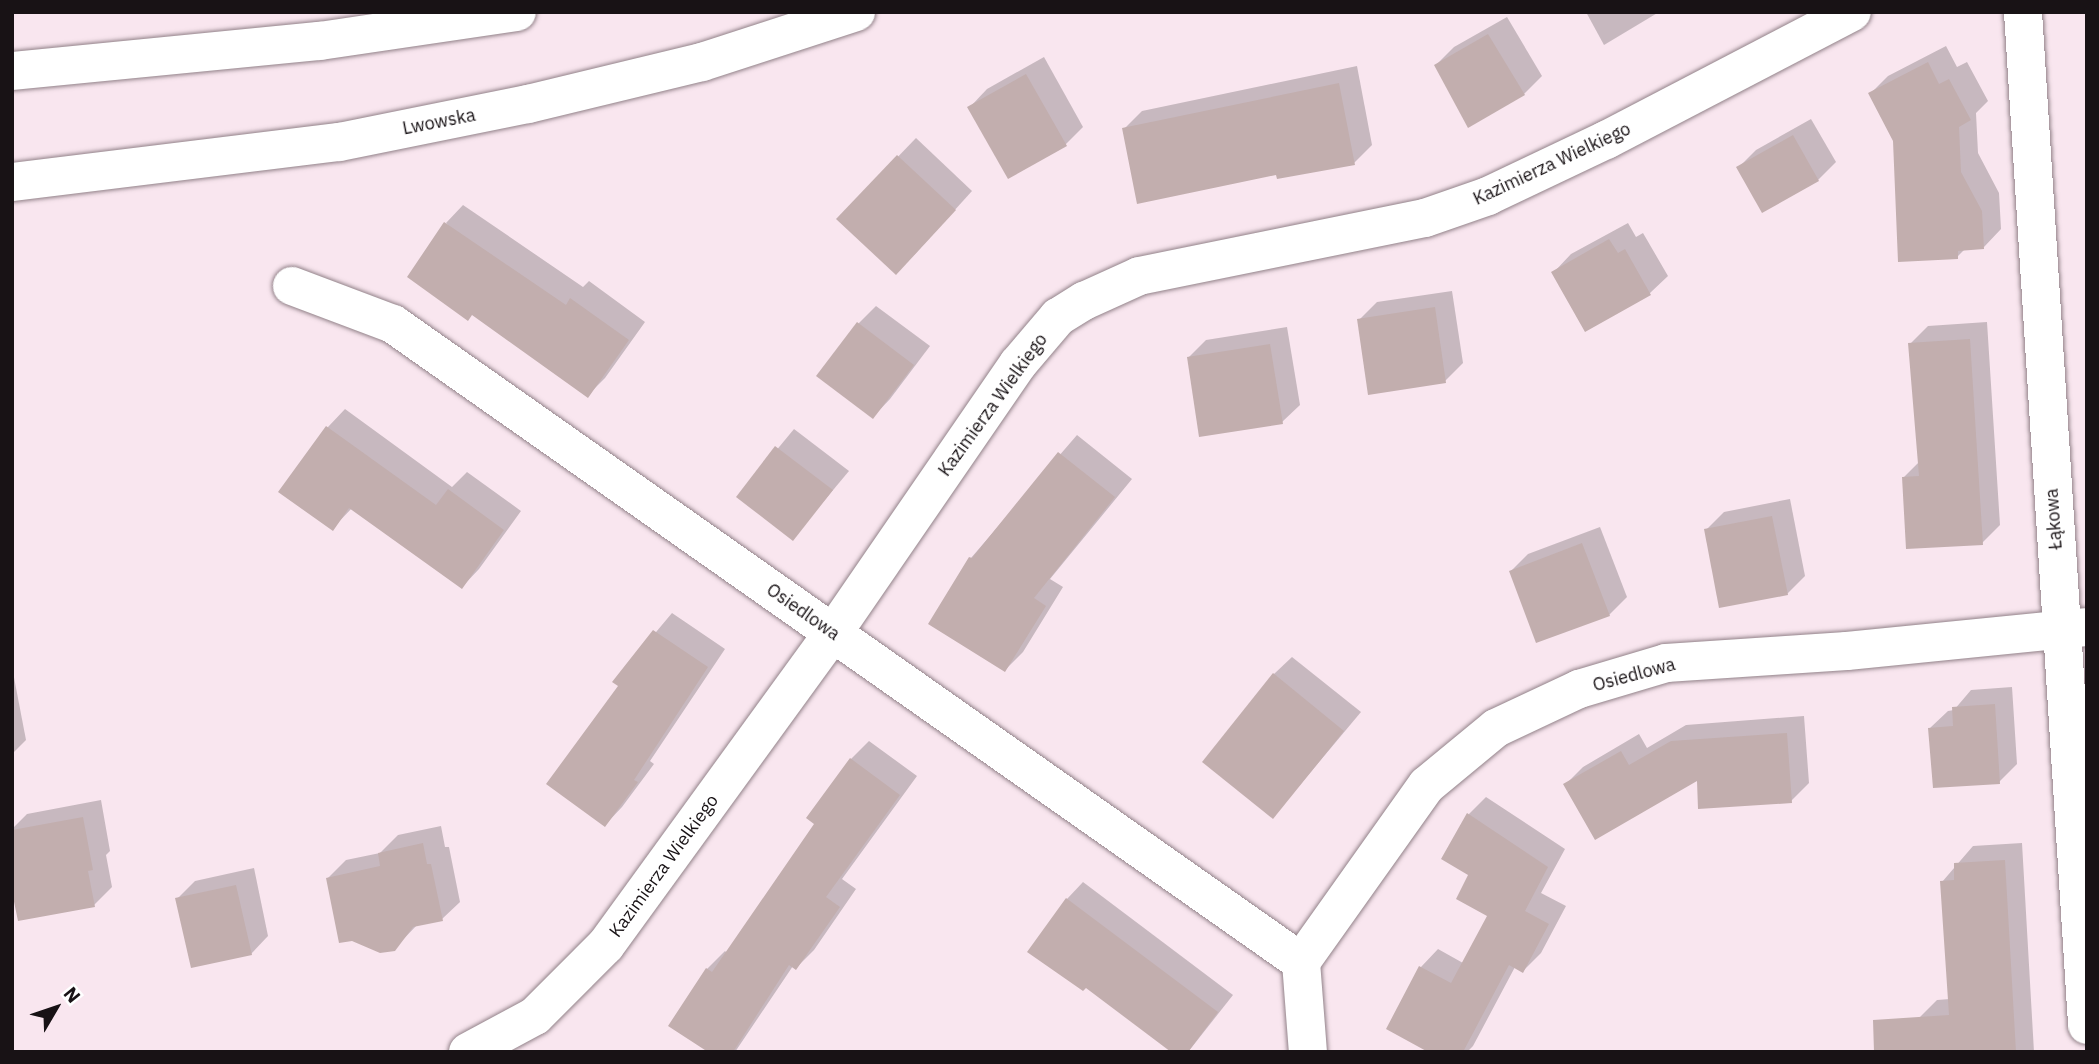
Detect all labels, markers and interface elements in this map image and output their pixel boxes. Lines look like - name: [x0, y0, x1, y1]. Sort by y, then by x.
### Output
- street label: Lwowska: [401, 104, 477, 140]
- street label: Kazimierza Wielkiego: [1470, 118, 1634, 210]
- street label: Kazimierza Wielkiego: [934, 329, 1052, 481]
- street label: Łąkowa: [2041, 488, 2067, 550]
- street label: Osiedlowa: [762, 579, 844, 645]
- street label: Osiedlowa: [1590, 654, 1678, 696]
- street label: Kazimierza Wielkiego: [605, 790, 723, 942]
- north arrow: [21, 973, 91, 1043]
- text: N: [59, 982, 86, 1008]

